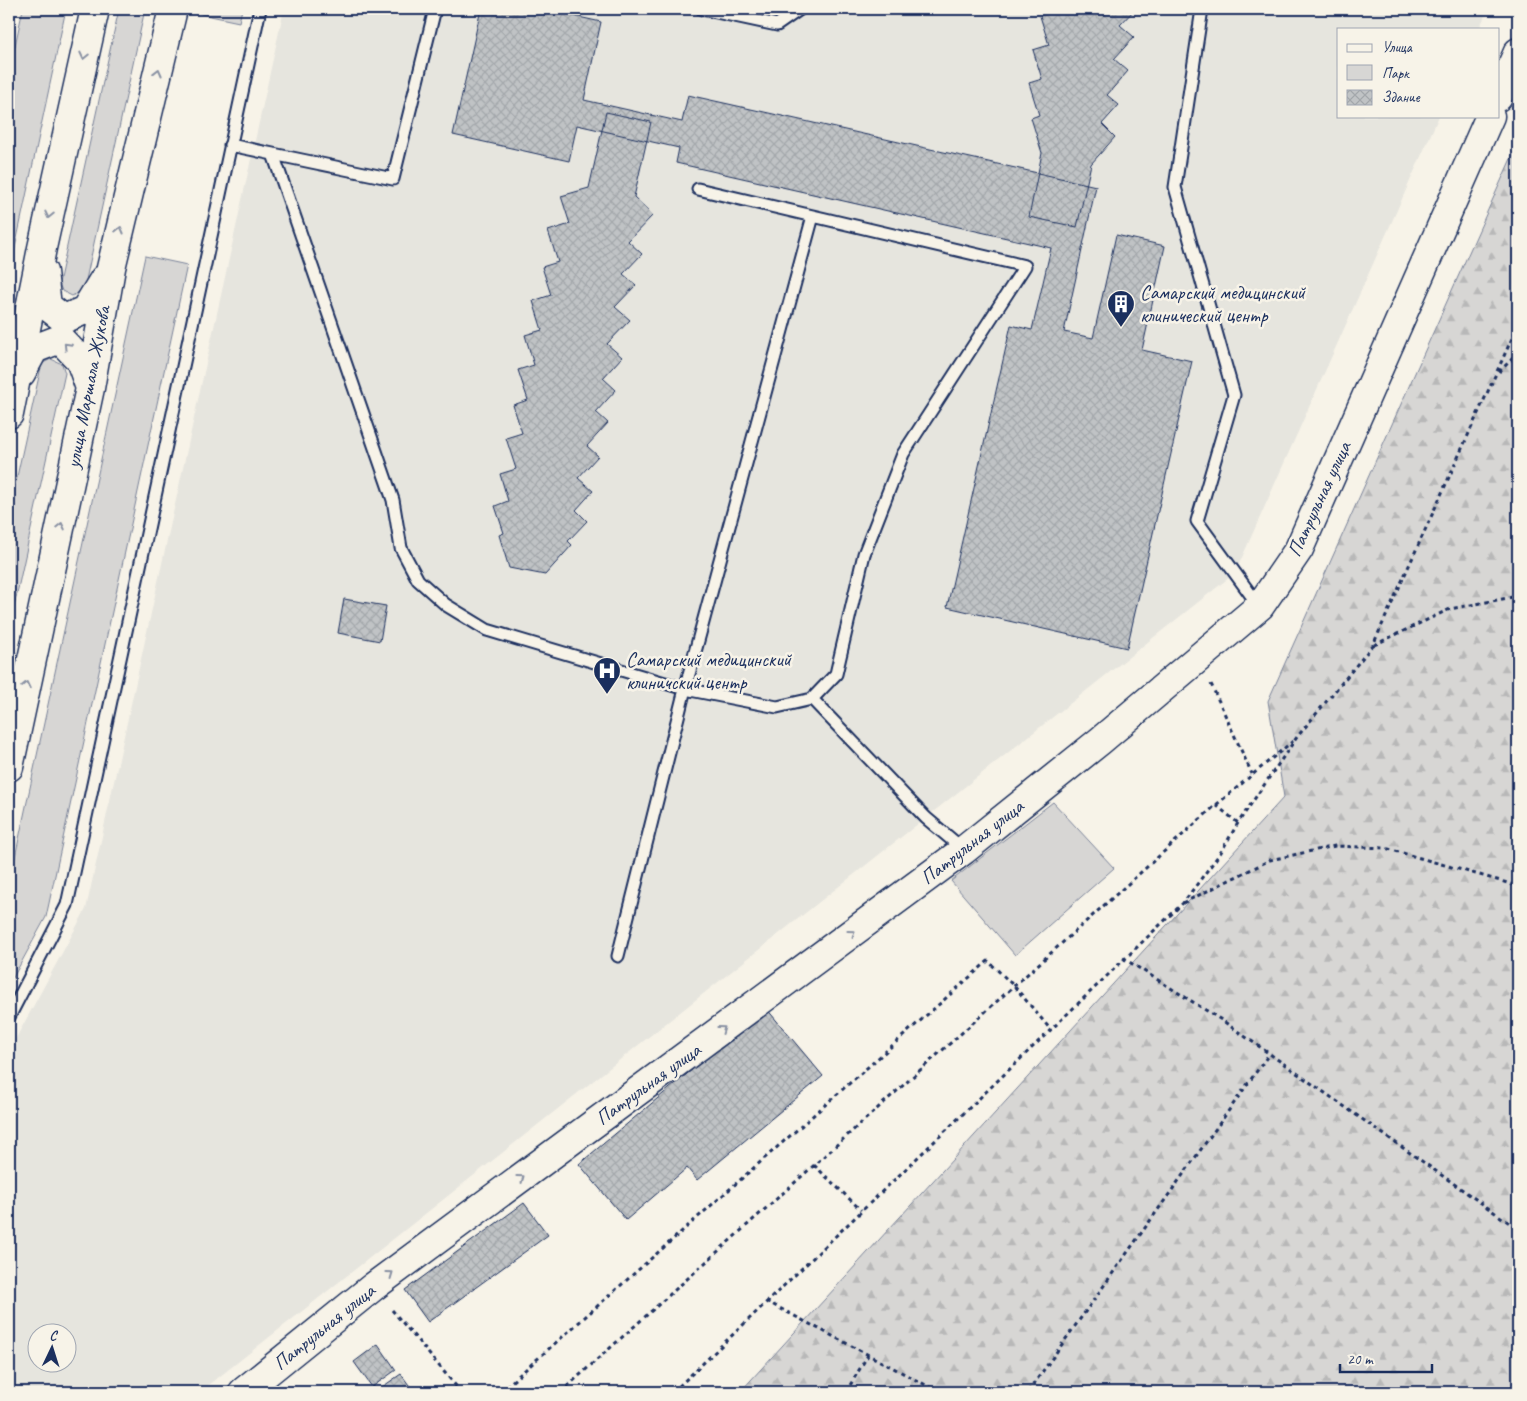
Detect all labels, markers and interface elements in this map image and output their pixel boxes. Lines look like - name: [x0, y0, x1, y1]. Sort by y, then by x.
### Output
- legend: [1337, 28, 1500, 118]
- text: Улица: [1382, 38, 1413, 57]
- one-way arrow: [79, 52, 90, 61]
- text: Парк: [1382, 64, 1410, 83]
- one-way arrow: [152, 67, 163, 76]
- text: Здание: [1382, 88, 1421, 107]
- one-way arrow: [44, 211, 55, 219]
- one-way arrow: [114, 225, 125, 234]
- place label: Самарский медицинский клинический центр: [1140, 280, 1307, 328]
- building icon: Самарский медицинский клинический центр: [1106, 289, 1136, 328]
- street label: улица Маршала Жукова: [60, 302, 116, 471]
- one-way arrow: [64, 343, 73, 352]
- street label: Патрульная улица: [1281, 436, 1357, 561]
- one-way arrow: [55, 522, 65, 531]
- place label: Самарский медицинский клиничский центр: [626, 647, 793, 695]
- hospital icon: Самарский медицинский клиничский центр: [592, 656, 622, 695]
- one-way arrow: [21, 681, 31, 690]
- street label: Патрульная улица: [915, 793, 1030, 890]
- one-way arrow: [847, 930, 856, 939]
- one-way arrow: [716, 1026, 726, 1035]
- street label: Патрульная улица: [590, 1037, 707, 1131]
- one-way arrow: [515, 1175, 525, 1184]
- one-way arrow: [384, 1271, 394, 1280]
- street label: Патрульная улица: [268, 1277, 381, 1376]
- north arrow: [28, 1324, 78, 1374]
- text: С: [49, 1327, 59, 1344]
- scale bar: [1340, 1341, 1432, 1373]
- text: 20 m: [1347, 1350, 1374, 1369]

